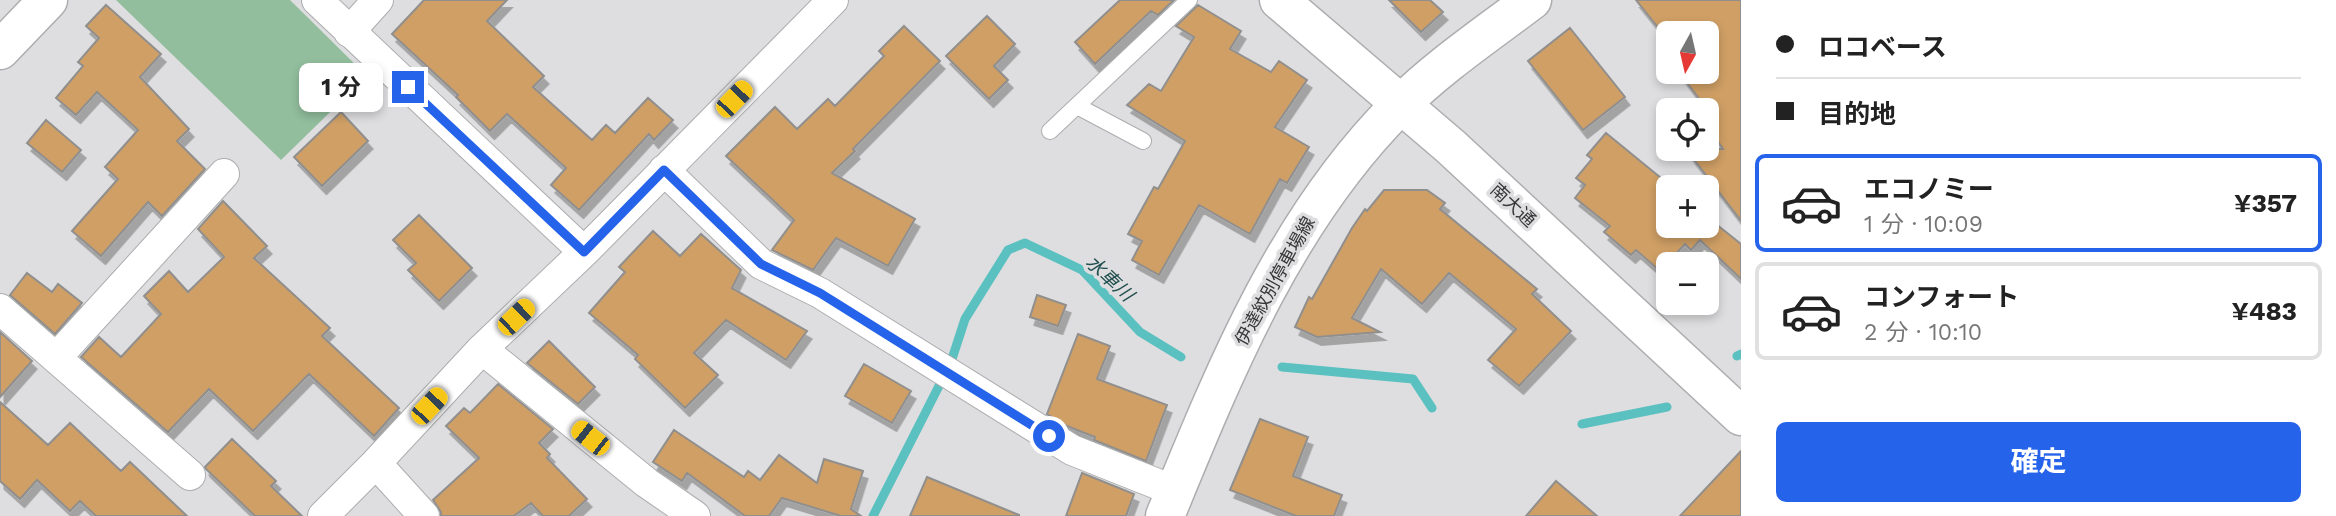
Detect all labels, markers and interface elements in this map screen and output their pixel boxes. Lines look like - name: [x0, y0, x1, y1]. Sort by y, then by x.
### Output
- north arrow: [1656, 21, 1718, 84]
- map controls: [1656, 21, 1719, 315]
- text: ロコベース: [1818, 32, 1947, 62]
- callout: 1 分: [300, 62, 384, 112]
- route end: [392, 71, 424, 103]
- text: 1 分: [321, 74, 361, 101]
- car: [712, 77, 757, 121]
- button: locate: [1656, 98, 1719, 161]
- text: 目的地: [1818, 99, 1896, 129]
- icon: car: [1780, 172, 1843, 235]
- text: エコノミー: [1864, 174, 1994, 204]
- button: +: [1656, 175, 1719, 238]
- street label: 南大通: [1486, 179, 1540, 231]
- text: ¥357: [2234, 188, 2297, 218]
- text: 1 分 · 10:09: [1864, 211, 1983, 238]
- street label: 伊達紋別停車場線: [1230, 213, 1319, 349]
- water label: 水車川: [1081, 251, 1140, 308]
- button: −: [1656, 252, 1719, 315]
- icon: car: [1780, 280, 1843, 343]
- text: コンフォート: [1864, 282, 2019, 312]
- car: [494, 295, 539, 339]
- text: ¥483: [2231, 296, 2297, 326]
- text: 2 分 · 10:10: [1864, 319, 1982, 346]
- car: [407, 383, 452, 429]
- car: [567, 417, 614, 459]
- route start: [1033, 420, 1065, 452]
- button: 確定: [1776, 422, 2301, 502]

